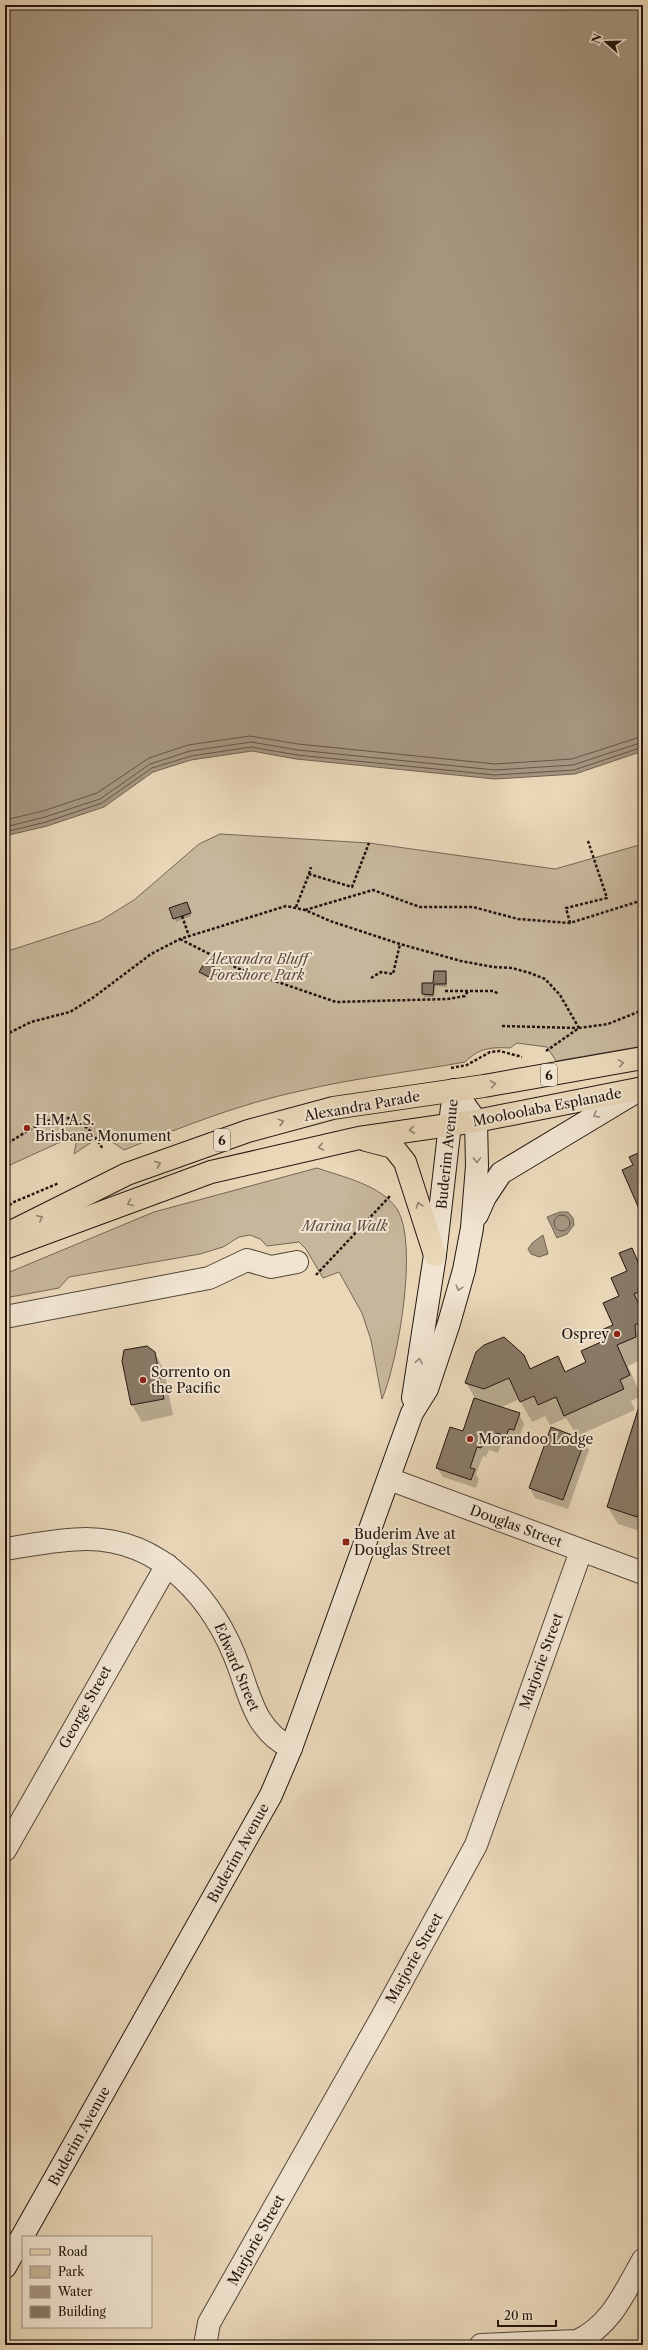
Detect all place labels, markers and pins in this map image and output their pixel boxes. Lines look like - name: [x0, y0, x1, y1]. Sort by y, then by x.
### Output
- place label: H.M.A.S. Brisbane Monument: [35, 1111, 172, 1145]
- marker: H.M.A.S. Brisbane Monument: [22, 1123, 32, 1133]
- place label: Osprey: [562, 1325, 609, 1343]
- marker: Osprey: [612, 1329, 622, 1339]
- place label: Sorrento on the Pacific: [151, 1363, 231, 1397]
- marker: Sorrento on the Pacific: [138, 1375, 148, 1385]
- place label: Morandoo Lodge: [478, 1430, 593, 1448]
- marker: Morandoo Lodge: [465, 1434, 475, 1444]
- place label: Buderim Ave at Douglas Street: [354, 1525, 456, 1559]
- marker: Buderim Ave at Douglas Street: [341, 1537, 351, 1547]

